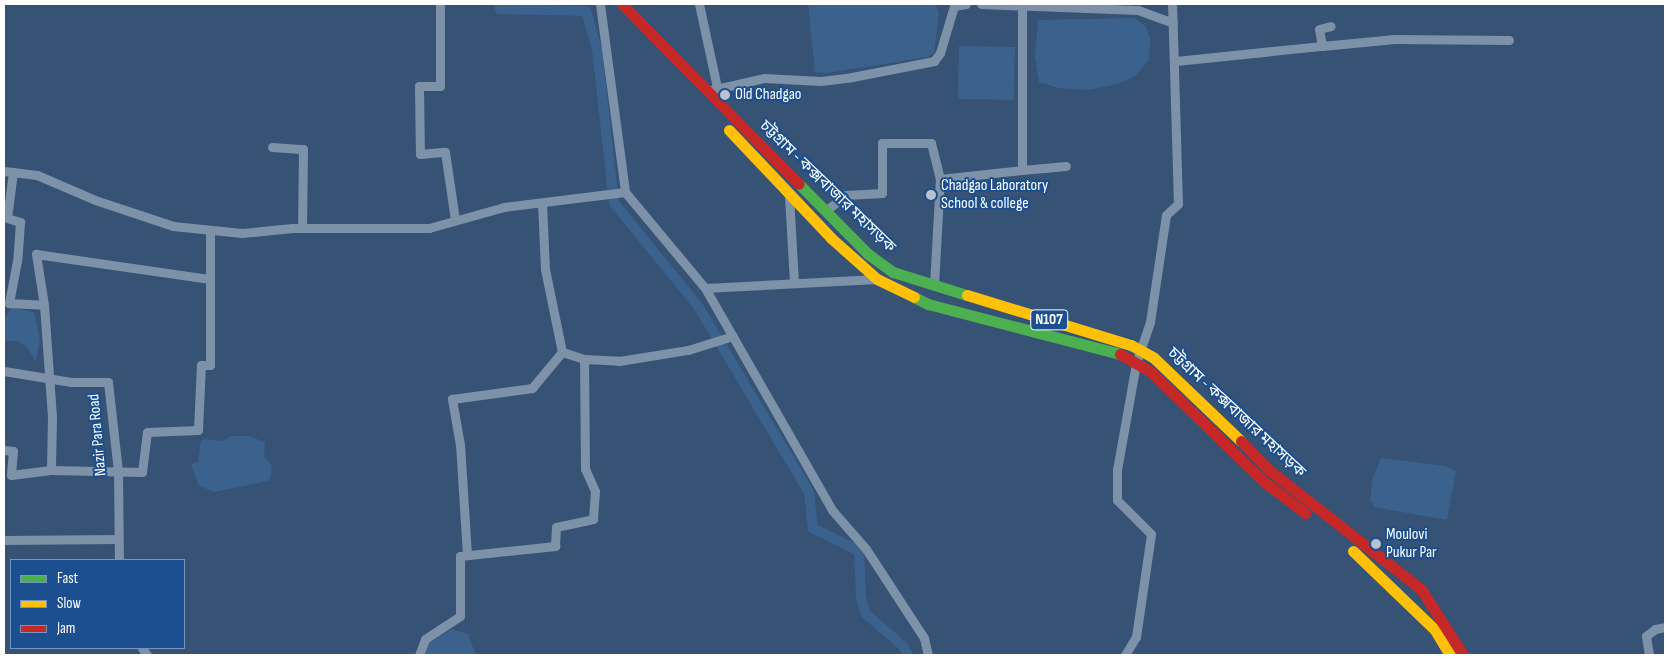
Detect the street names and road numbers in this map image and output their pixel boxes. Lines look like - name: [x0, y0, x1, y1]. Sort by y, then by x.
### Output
- street label: চট্টগ্রাম - কক্সবাজার মহাসড়ক: [755, 117, 899, 257]
- road number: N107: [1029, 308, 1069, 332]
- street label: চট্টগ্রাম - কক্সবাজার মহাসড়ক: [1163, 344, 1309, 482]
- street label: Nazir Para Road: [85, 393, 111, 477]

